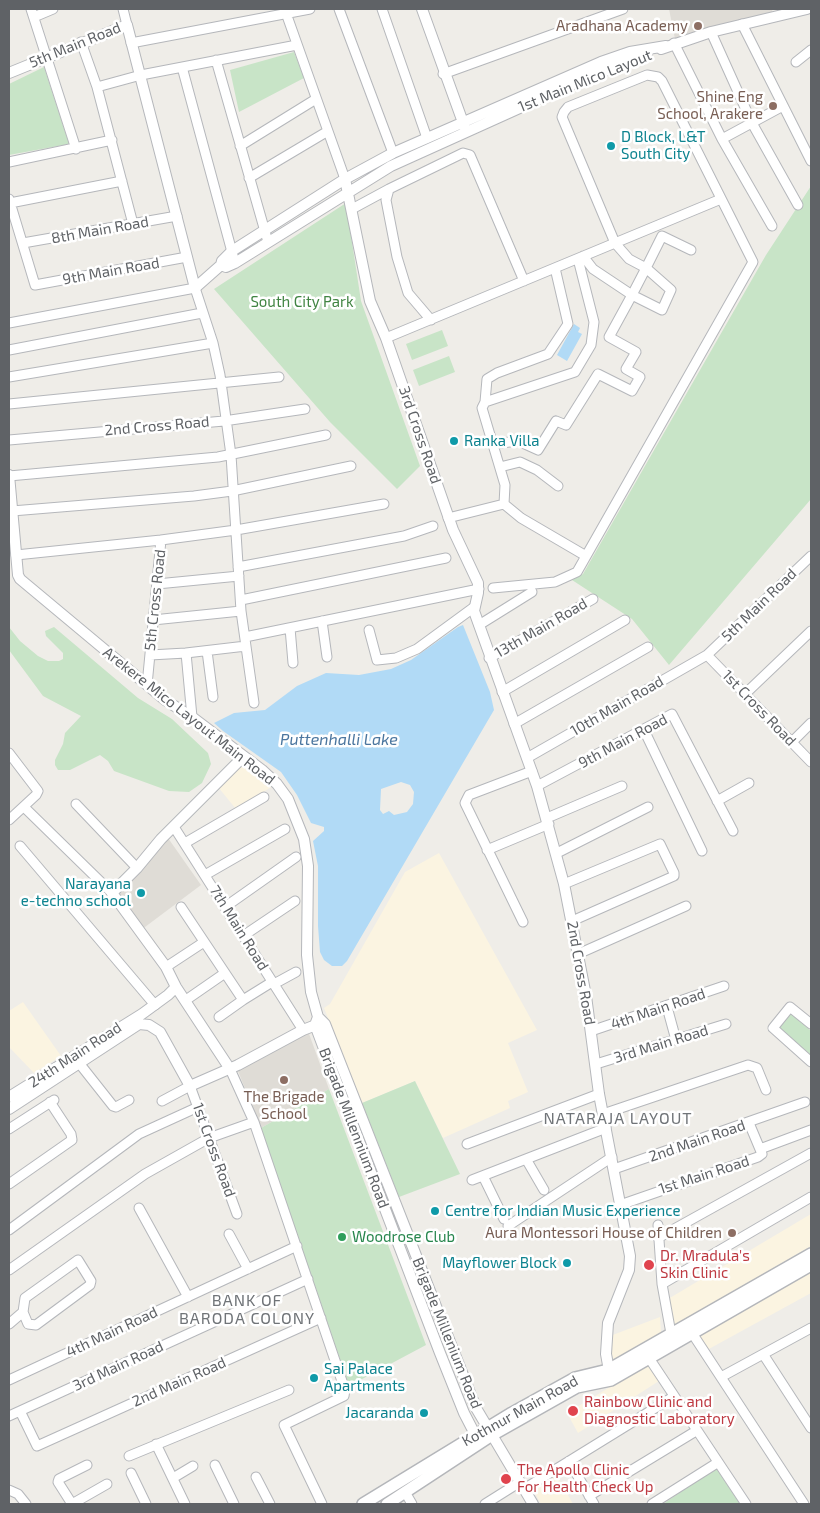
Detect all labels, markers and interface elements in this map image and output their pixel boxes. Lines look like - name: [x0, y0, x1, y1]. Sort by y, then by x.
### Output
- place label: Aradhana Academy: [556, 17, 688, 35]
- street label: 5th Main Road: [26, 18, 124, 72]
- marker: Aradhana Academy: [692, 20, 704, 32]
- street label: 1st Main Mico Layout: [516, 46, 654, 116]
- place label: Shine Eng School, Arakere: [657, 88, 763, 123]
- marker: Shine Eng School, Arakere: [767, 100, 779, 112]
- place label: D Block, L&T South City: [621, 128, 705, 163]
- marker: D Block, L&T South City: [605, 140, 617, 152]
- street label: 8th Main Road: [50, 213, 150, 247]
- street label: 9th Main Road: [61, 254, 161, 288]
- park label: South City Park: [250, 293, 354, 311]
- street label: 3rd Cross Road: [395, 384, 445, 486]
- street label: 2nd Cross Road: [104, 412, 210, 440]
- place label: Ranka Villa: [464, 432, 539, 450]
- marker: Ranka Villa: [448, 435, 460, 447]
- street label: 5th Cross Road: [141, 548, 169, 652]
- street label: 5th Main Road: [718, 565, 800, 645]
- street label: 13th Main Road: [492, 594, 590, 662]
- street label: Arekere Mico Layout Main Road: [99, 643, 279, 789]
- street label: 1st Cross Road: [718, 666, 800, 750]
- street label: 10th Main Road: [567, 672, 667, 740]
- street label: 9th Main Road: [575, 710, 671, 772]
- water label: Puttenhalli Lake: [280, 730, 398, 750]
- place label: Narayana e-techno school: [21, 875, 131, 910]
- street label: 7th Main Road: [206, 882, 272, 974]
- marker: Narayana e-techno school: [135, 887, 147, 899]
- street label: 2nd Cross Road: [563, 920, 599, 1026]
- street label: 4th Main Road: [608, 984, 708, 1034]
- street label: 24th Main Road: [25, 1018, 125, 1092]
- street label: 3rd Main Road: [612, 1021, 710, 1067]
- street label: Brigade Millennium Road: [315, 1045, 393, 1211]
- marker: The Brigade School: [278, 1074, 290, 1086]
- place label: The Brigade School: [243, 1088, 325, 1123]
- street label: 1st Cross Road: [189, 1101, 239, 1199]
- district label: NATARAJA LAYOUT: [542, 1109, 694, 1129]
- street label: 2nd Main Road: [646, 1116, 748, 1166]
- street label: 1st Main Road: [656, 1152, 752, 1198]
- place label: Centre for Indian Music Experience: [445, 1202, 681, 1220]
- marker: Centre for Indian Music Experience: [429, 1205, 441, 1217]
- place label: Aura Montessori House of Children: [485, 1224, 722, 1242]
- marker: Aura Montessori House of Children: [726, 1227, 738, 1239]
- place label: Woodrose Club: [352, 1228, 455, 1246]
- marker: Woodrose Club: [336, 1231, 348, 1243]
- place label: Dr. Mradula's Skin Clinic: [660, 1247, 750, 1282]
- place label: Mayflower Block: [442, 1254, 557, 1272]
- street label: Brigade Millenium Road: [408, 1255, 486, 1411]
- marker: Mayflower Block: [561, 1257, 573, 1269]
- marker: Dr. Mradula's Skin Clinic: [642, 1258, 656, 1272]
- district label: BANK OF BARODA COLONY: [177, 1291, 317, 1329]
- street label: 4th Main Road: [63, 1303, 161, 1361]
- street label: 3rd Main Road: [70, 1337, 166, 1395]
- street label: 2nd Main Road: [129, 1353, 229, 1411]
- place label: Sai Palace Apartments: [324, 1360, 405, 1395]
- marker: Sai Palace Apartments: [308, 1372, 320, 1384]
- street label: Kothnur Main Road: [459, 1372, 581, 1450]
- place label: Rainbow Clinic and Diagnostic Laboratory: [584, 1393, 735, 1428]
- place label: Jacaranda: [345, 1404, 414, 1422]
- marker: Rainbow Clinic and Diagnostic Laboratory: [566, 1404, 580, 1418]
- marker: Jacaranda: [418, 1407, 430, 1419]
- place label: The Apollo Clinic For Health Check Up: [517, 1461, 653, 1496]
- marker: The Apollo Clinic For Health Check Up: [499, 1472, 513, 1486]

